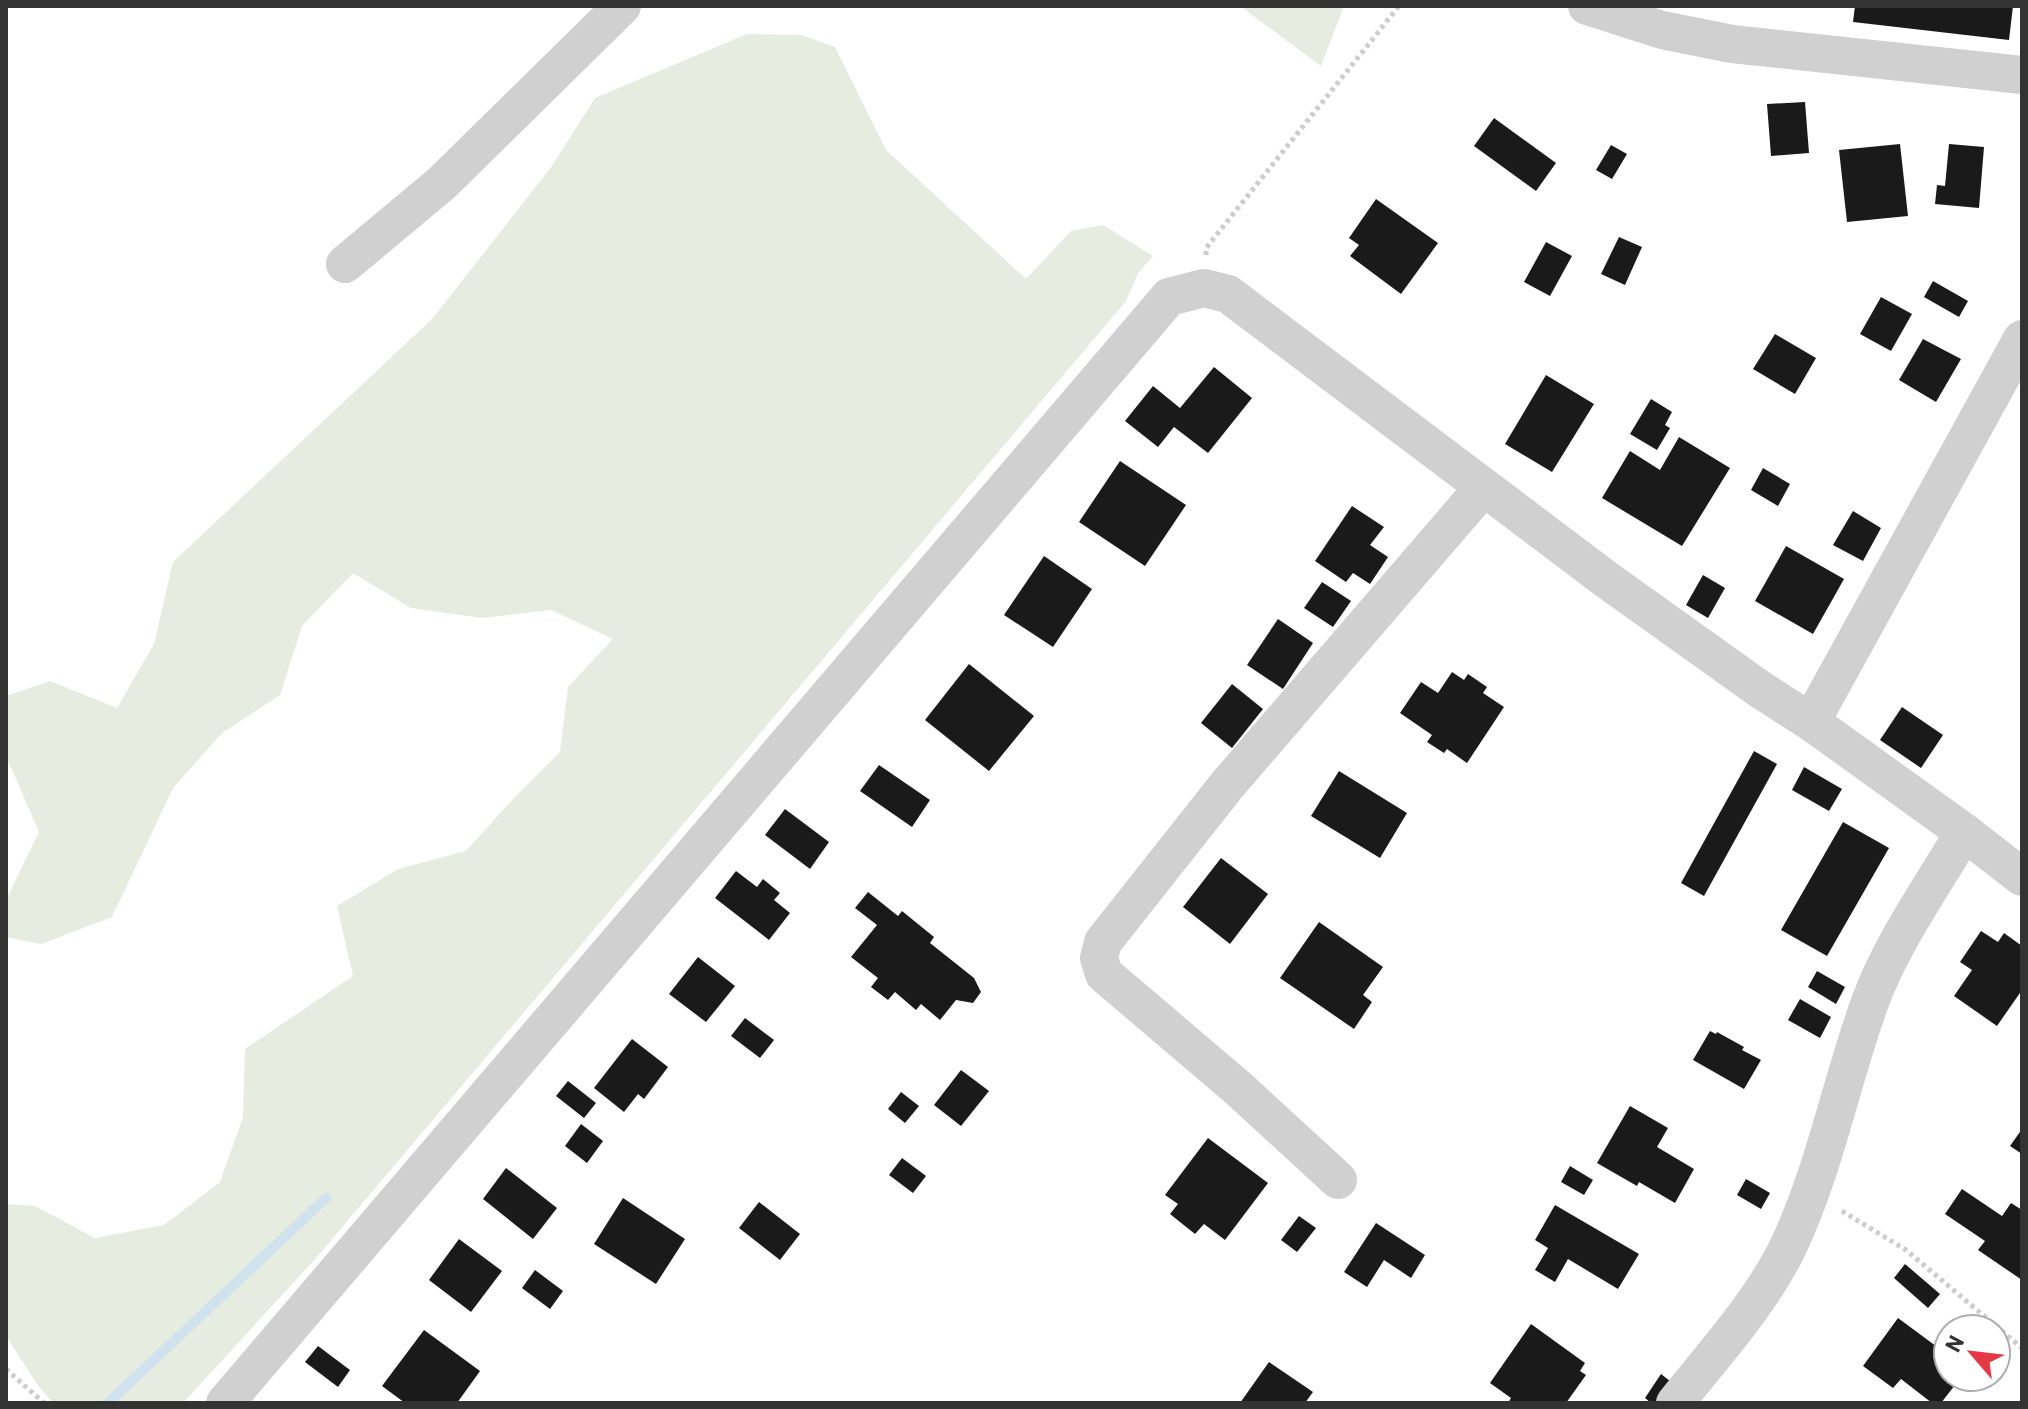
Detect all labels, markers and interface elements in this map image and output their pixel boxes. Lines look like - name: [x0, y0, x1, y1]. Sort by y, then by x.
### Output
- north arrow: [1932, 1313, 2012, 1393]
- text: N: [1939, 1331, 1968, 1356]

